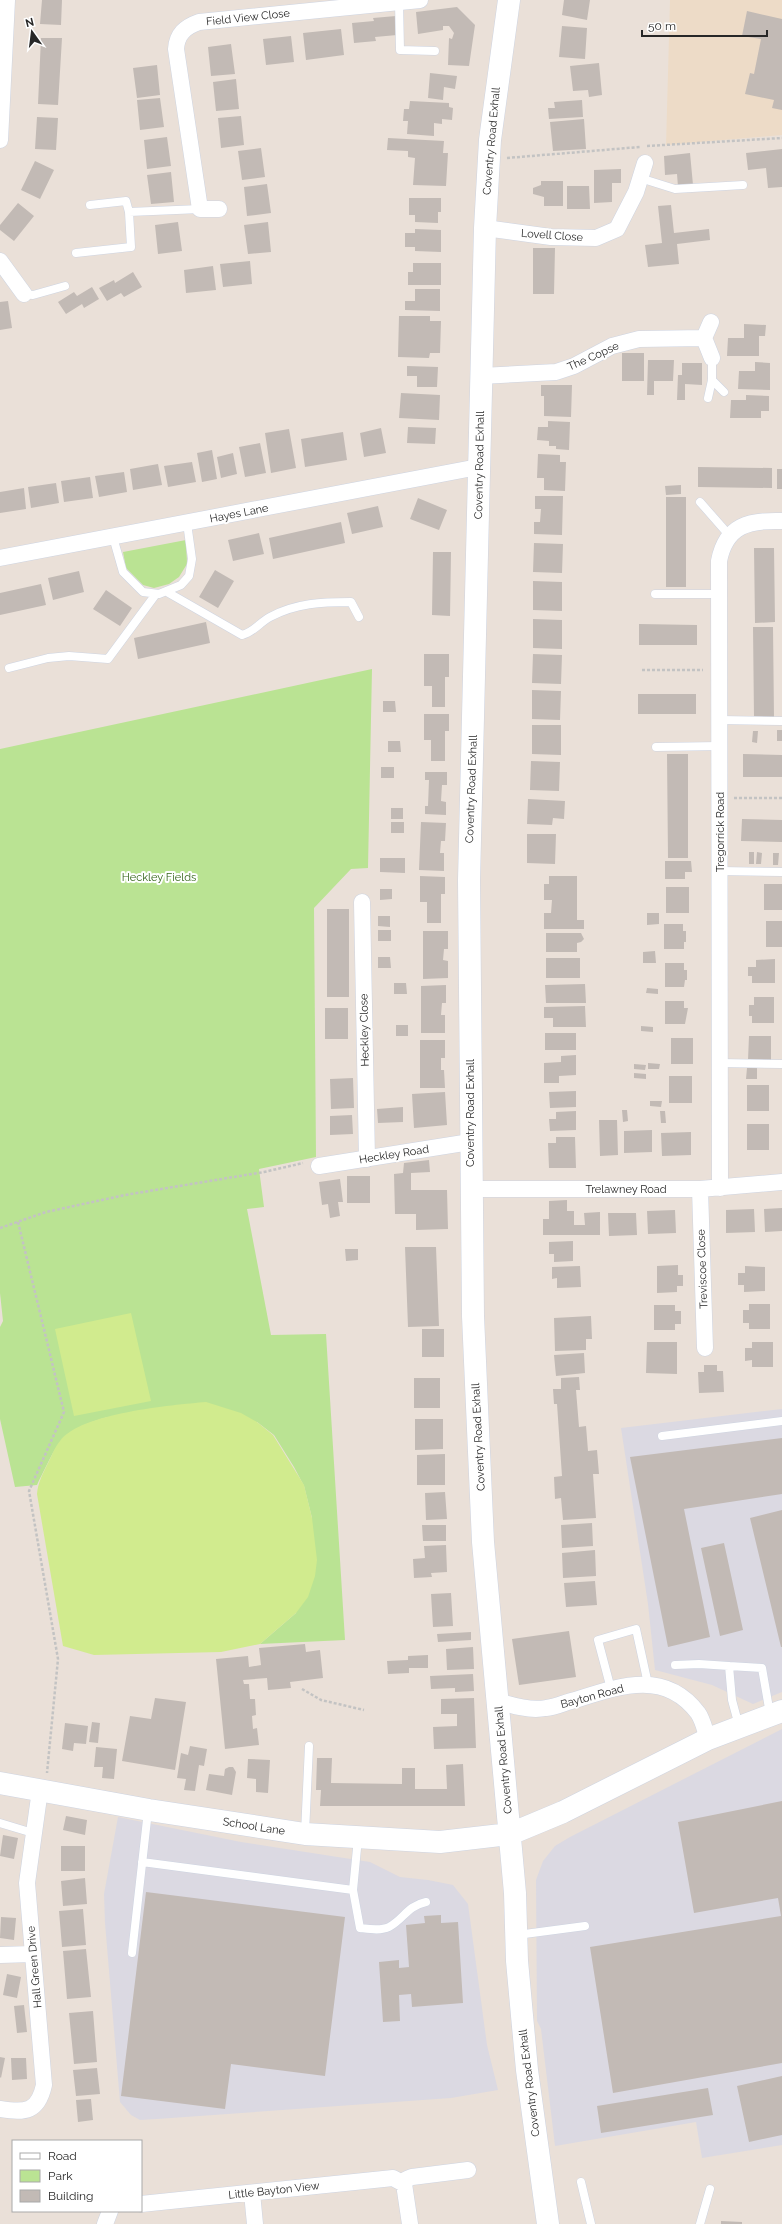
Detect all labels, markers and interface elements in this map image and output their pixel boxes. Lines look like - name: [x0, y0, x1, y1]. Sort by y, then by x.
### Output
- street label: Field View Close: [206, 7, 291, 28]
- north arrow: [12, 12, 52, 52]
- scale bar: [642, 12, 767, 38]
- text: N: [24, 15, 35, 30]
- text: 50 m: [648, 19, 676, 33]
- street label: Coventry Road Exhall: [480, 87, 503, 196]
- street label: Lovell Close: [521, 227, 584, 244]
- street label: The Copse: [565, 339, 621, 374]
- street label: Coventry Road Exhall: [472, 411, 487, 519]
- street label: Hayes Lane: [209, 501, 270, 526]
- street label: Coventry Road Exhall: [463, 735, 480, 843]
- street label: Tregorrick Road: [714, 792, 727, 872]
- park label: Heckley Fields: [122, 871, 196, 884]
- street label: Heckley Close: [357, 993, 372, 1067]
- street label: Coventry Road Exhall: [464, 1059, 477, 1167]
- street label: Heckley Road: [358, 1143, 430, 1166]
- street label: Trelawney Road: [585, 1183, 667, 1196]
- street label: Treviscoe Close: [695, 1228, 710, 1309]
- street label: Coventry Road Exhall: [469, 1383, 488, 1491]
- street label: Bayton Road: [559, 1682, 625, 1711]
- street label: Coventry Road Exhall: [492, 1705, 515, 1814]
- street label: School Lane: [222, 1815, 287, 1838]
- street label: Hall Green Drive: [24, 1925, 45, 2009]
- street label: Coventry Road Exhall: [516, 2028, 543, 2137]
- legend: [12, 2140, 142, 2212]
- text: Road: [48, 2149, 77, 2163]
- text: Park: [48, 2169, 73, 2183]
- street label: Little Bayton View: [228, 2179, 320, 2202]
- text: Building: [48, 2189, 94, 2203]

